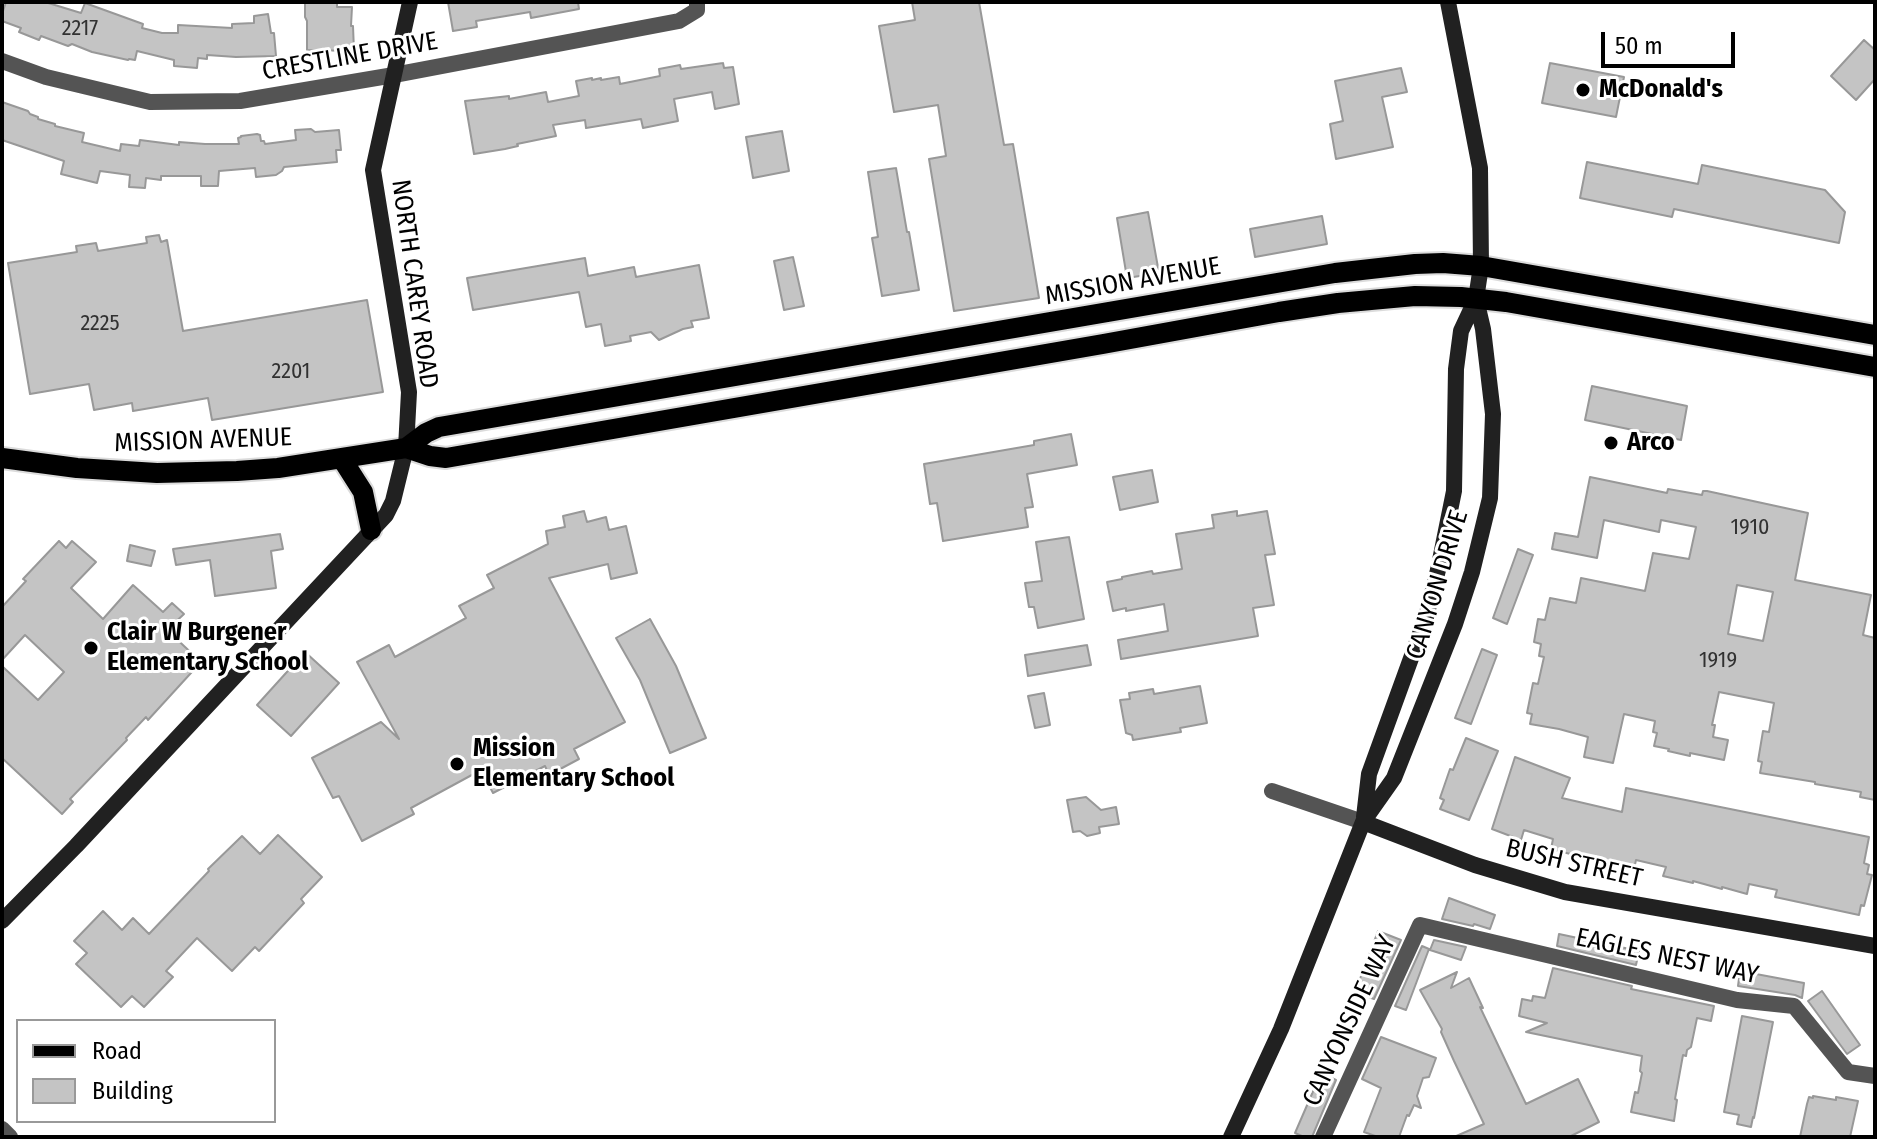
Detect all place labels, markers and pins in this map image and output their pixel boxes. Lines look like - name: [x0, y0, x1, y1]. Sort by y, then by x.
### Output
- place label: McDonald's: [1599, 74, 1723, 106]
- marker: McDonald's: [1574, 81, 1592, 99]
- place label: Arco: [1627, 427, 1675, 459]
- marker: Arco: [1602, 434, 1620, 452]
- place label: Clair W Burgener Elementary School: [107, 617, 308, 678]
- marker: Clair W Burgener Elementary School: [82, 639, 100, 657]
- place label: Mission Elementary School: [473, 733, 674, 794]
- marker: Mission Elementary School: [448, 755, 466, 773]

